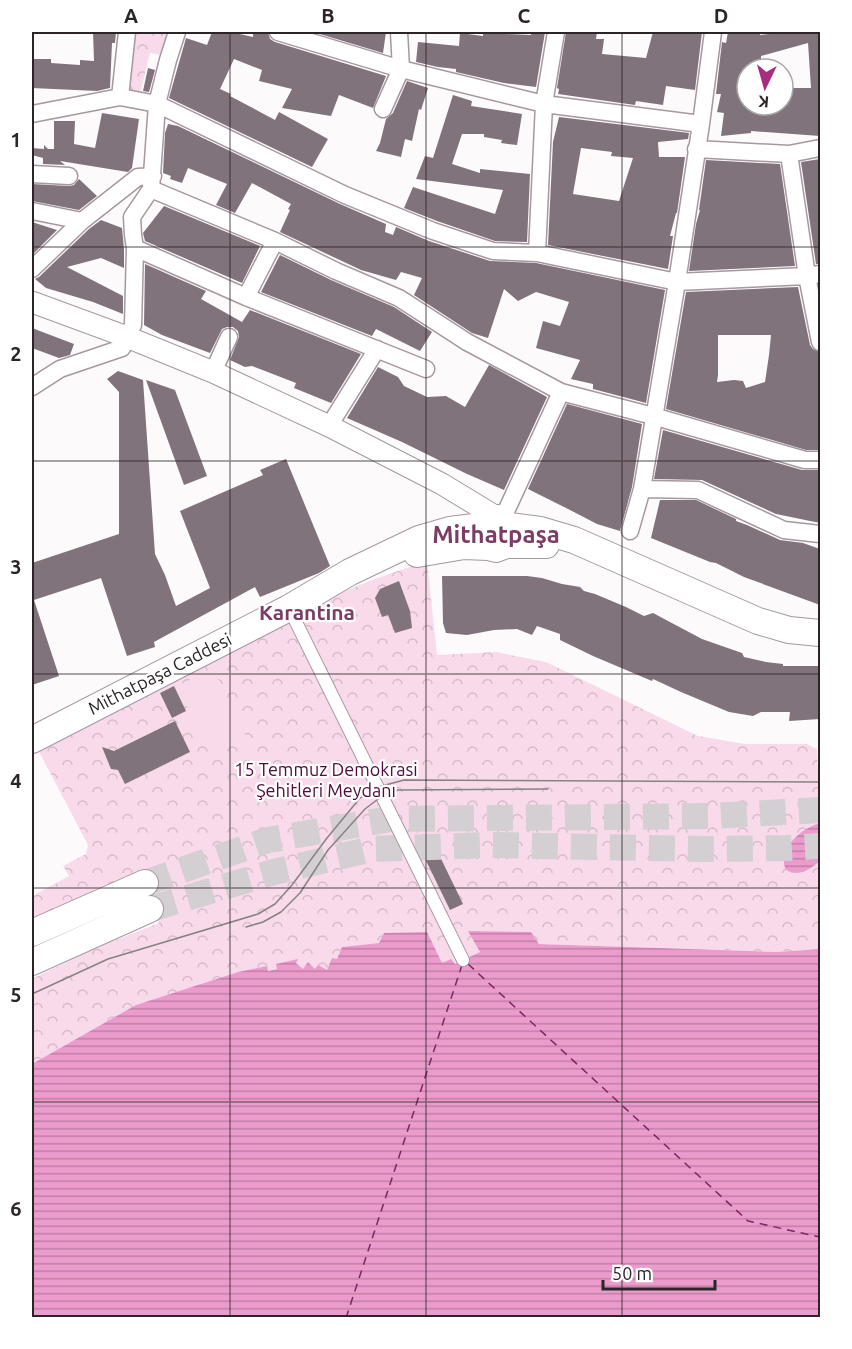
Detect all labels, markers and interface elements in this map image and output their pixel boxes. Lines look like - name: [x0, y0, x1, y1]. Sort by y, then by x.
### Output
- text: A: [124, 4, 138, 27]
- text: B: [321, 4, 335, 27]
- text: C: [518, 4, 531, 27]
- text: D: [714, 4, 728, 27]
- north arrow: [735, 57, 795, 117]
- text: K: [757, 92, 770, 111]
- text: 1: [10, 128, 22, 151]
- text: 2: [10, 342, 22, 365]
- district label: Mithatpaşa: [432, 521, 560, 548]
- text: 3: [10, 555, 22, 578]
- district label: Karantina: [259, 600, 355, 624]
- street label: Mithatpaşa Caddesi: [85, 628, 235, 718]
- park label: 15 Temmuz Demokrasi Şehitleri Meydanı: [234, 759, 418, 800]
- text: 4: [10, 769, 22, 792]
- text: 5: [10, 983, 22, 1006]
- text: 6: [10, 1197, 22, 1220]
- scale bar: [603, 1253, 716, 1291]
- text: 50 m: [612, 1263, 652, 1283]

